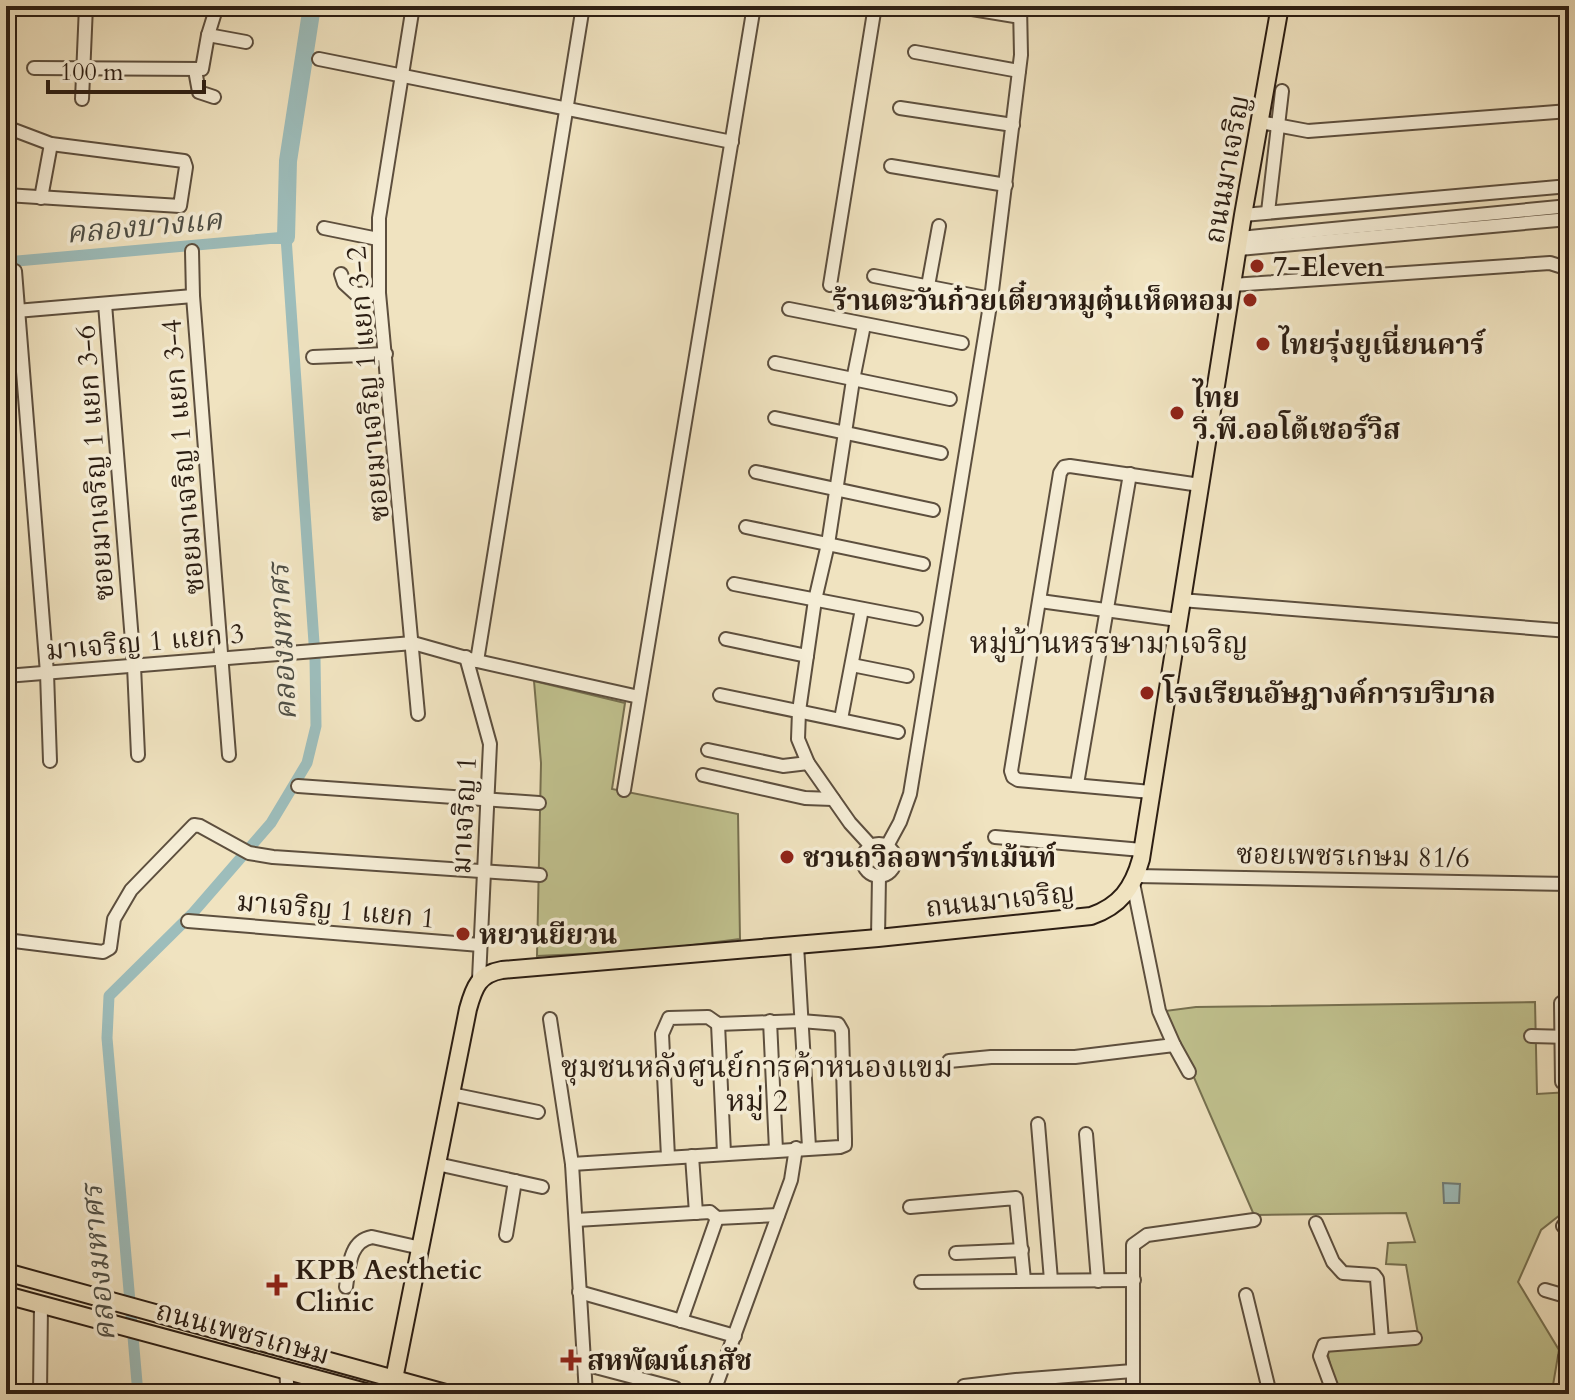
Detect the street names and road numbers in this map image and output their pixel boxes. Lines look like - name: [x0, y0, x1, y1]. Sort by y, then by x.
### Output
- street label: ถนนมาเจริญ: [1195, 92, 1259, 246]
- street label: ซอยมาเจริญ 1 แยก 3-2: [337, 245, 399, 523]
- street label: ซอยมาเจริญ 1 แยก 3-4: [152, 318, 214, 596]
- street label: ซอยมาเจริญ 1 แยก 3-6: [66, 324, 124, 602]
- street label: มาเจริญ 1 แยก 3: [44, 614, 246, 670]
- street label: มาเจริญ 1: [442, 755, 486, 875]
- street label: ซอยเพชรเกษม 81/6: [1236, 835, 1470, 877]
- street label: ถนนมาเจริญ: [923, 873, 1077, 927]
- street label: มาเจริญ 1 แยก 1: [235, 882, 437, 938]
- street label: ถนนเพชรเกษม: [152, 1292, 334, 1374]

